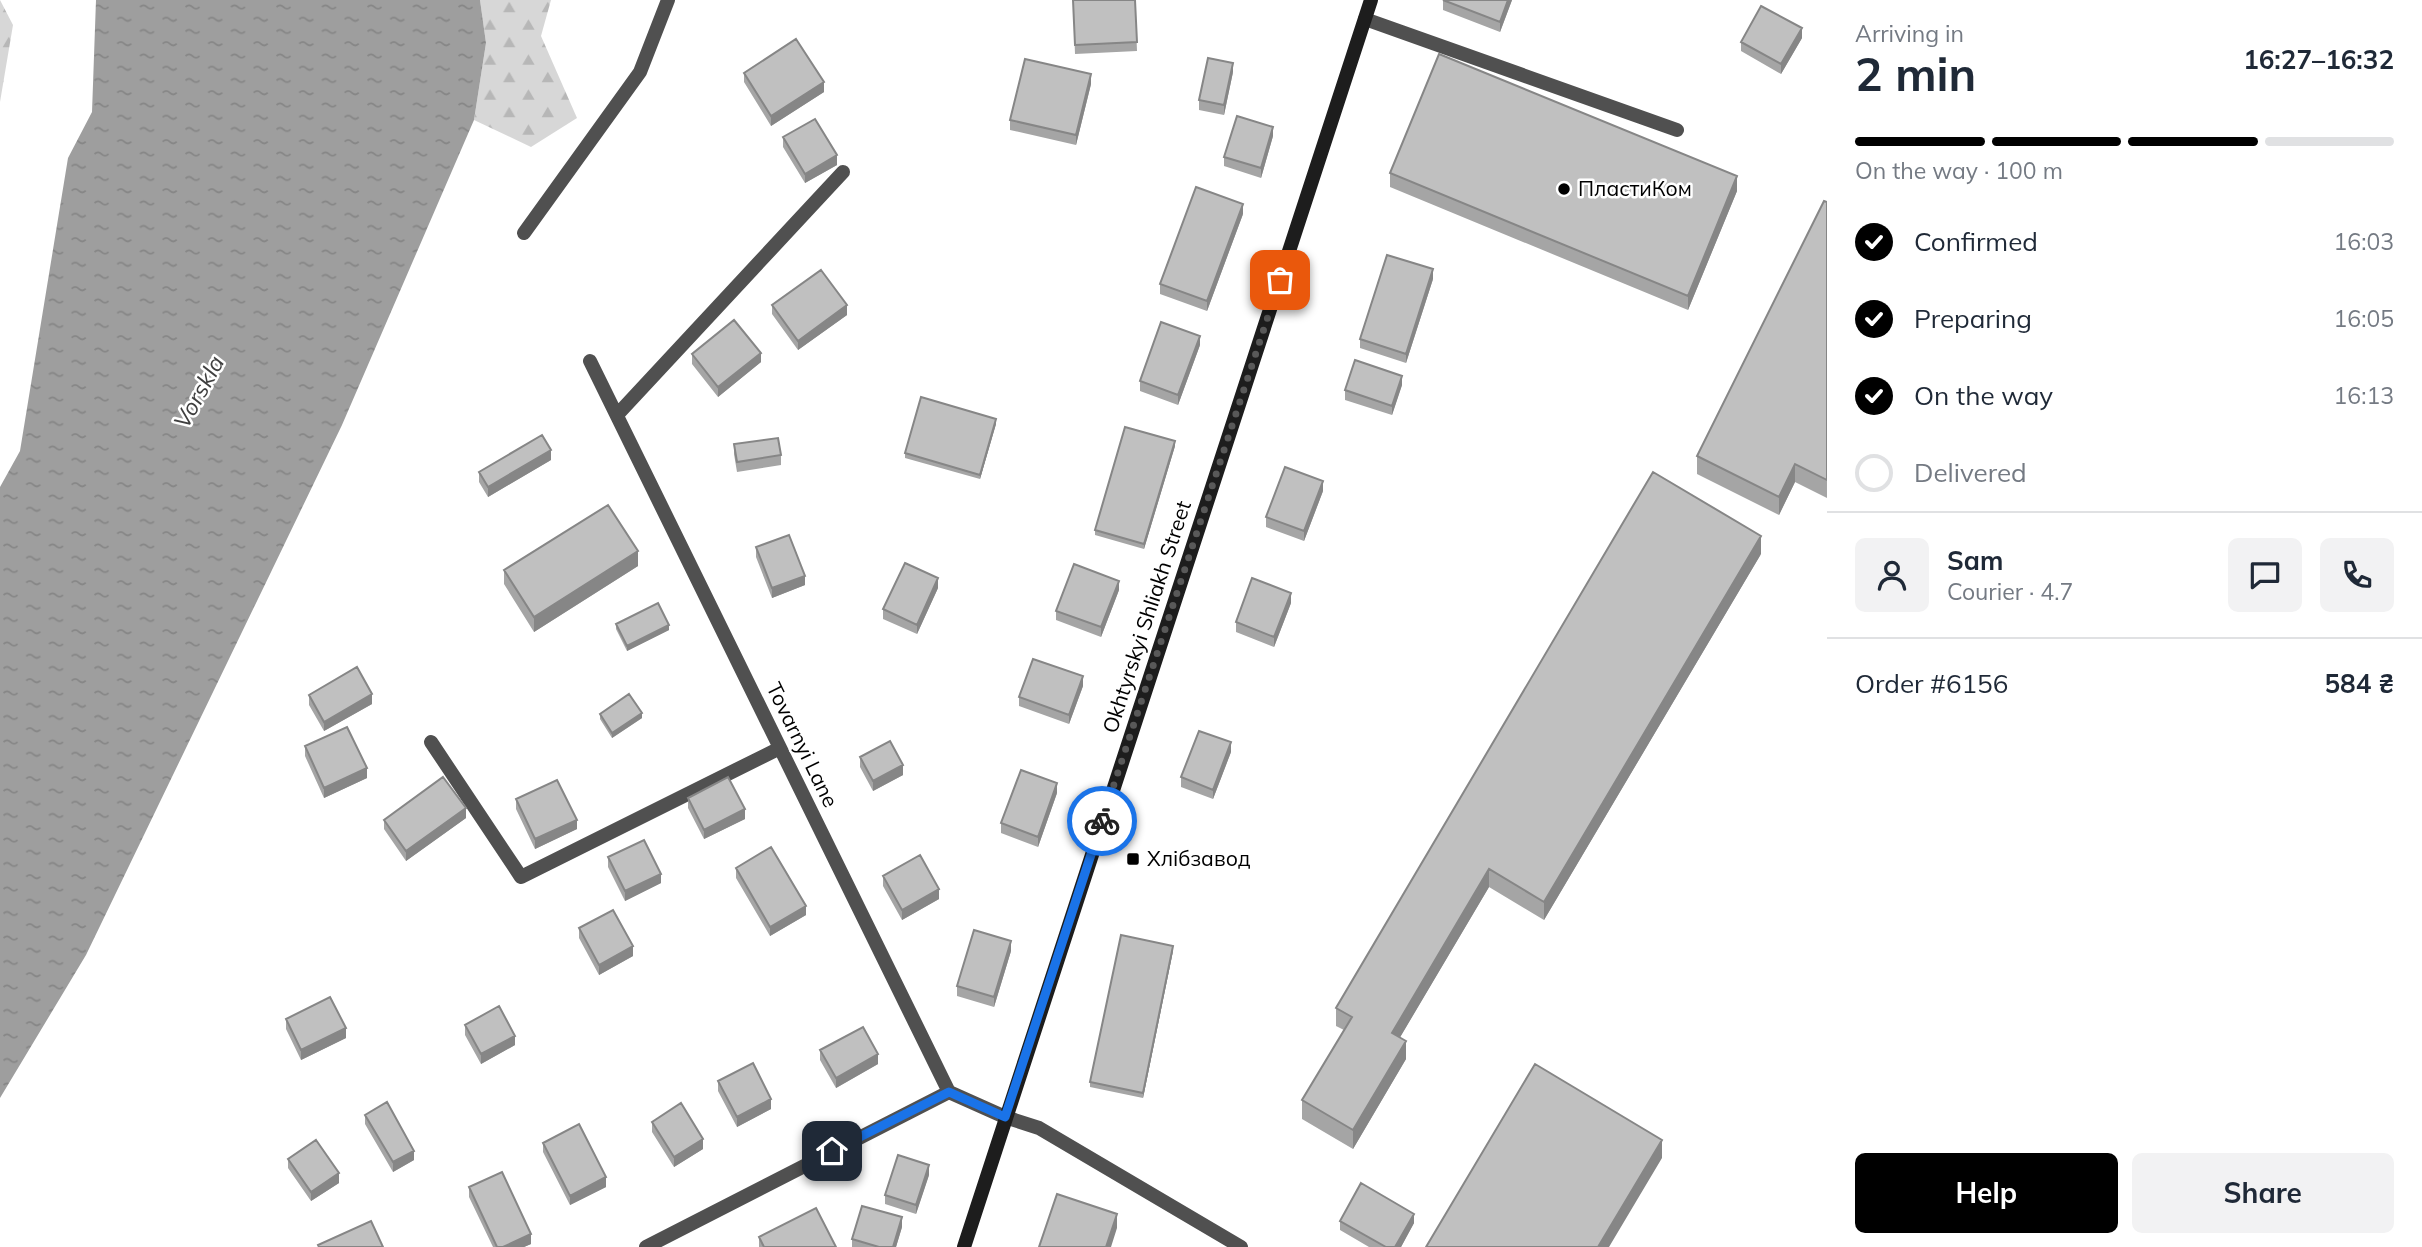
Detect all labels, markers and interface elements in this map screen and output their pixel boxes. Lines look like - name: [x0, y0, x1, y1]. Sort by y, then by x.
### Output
- text: Arriving in: [1855, 19, 1964, 48]
- text: 16:27–16:32: [2243, 43, 2394, 76]
- text: 2 min: [1855, 45, 1976, 103]
- text: On the way · 100 m: [1855, 156, 2063, 185]
- place label: ПластиКом: [1578, 175, 1692, 201]
- marker: ПластиКом: [1556, 181, 1572, 197]
- icon: check: [1855, 223, 1893, 261]
- text: Confirmed: [1914, 225, 2038, 258]
- text: 16:03: [2334, 227, 2394, 256]
- pin: [1250, 250, 1310, 310]
- icon: bag: [1261, 261, 1299, 299]
- icon: check: [1855, 300, 1893, 338]
- text: Preparing: [1914, 302, 2032, 335]
- text: 16:05: [2334, 304, 2394, 333]
- water label: Vorskla: [167, 350, 230, 433]
- icon: check: [1855, 377, 1893, 415]
- text: On the way: [1914, 379, 2053, 412]
- text: 16:13: [2334, 381, 2394, 410]
- text: Delivered: [1914, 456, 2027, 489]
- street label: Okhtyrskyi Shliakh Street: [1096, 497, 1196, 736]
- button: person: [1855, 538, 1929, 612]
- button: chat: [2228, 538, 2302, 612]
- button: phone: [2320, 538, 2394, 612]
- text: Sam: [1947, 544, 2003, 577]
- text: Courier · 4.7: [1947, 577, 2073, 606]
- text: Order #6156: [1855, 667, 2008, 700]
- text: 584 ₴: [2324, 667, 2394, 700]
- street label: Tovarnyi Lane: [761, 678, 844, 811]
- courier: [1067, 786, 1137, 856]
- icon: bike: [1083, 802, 1121, 840]
- place label: Хлібзавод: [1147, 845, 1251, 871]
- marker: Хлібзавод: [1125, 851, 1141, 867]
- pin: [802, 1121, 862, 1181]
- icon: home: [813, 1132, 851, 1170]
- button: Help: [1855, 1153, 2118, 1233]
- button: Share: [2132, 1153, 2394, 1233]

